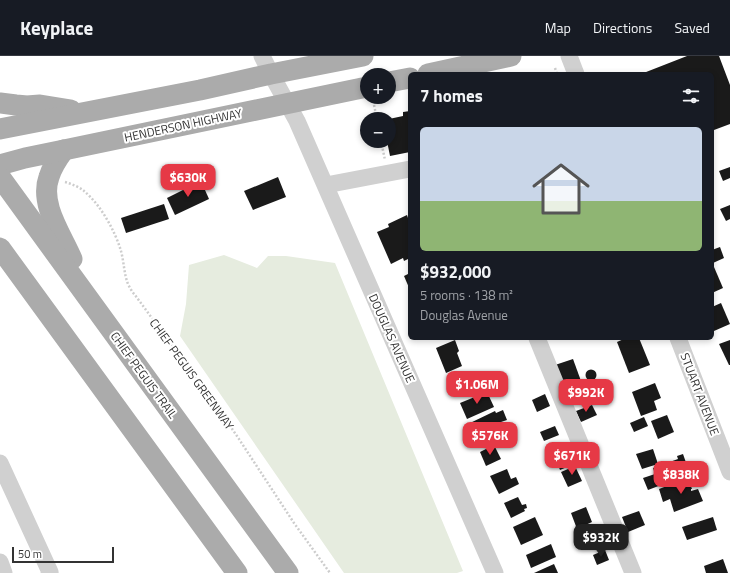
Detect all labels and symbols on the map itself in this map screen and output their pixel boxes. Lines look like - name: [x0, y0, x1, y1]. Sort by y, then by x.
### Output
- street label: HENDERSON HIGHWAY: [122, 103, 244, 147]
- pin: $630K: [160, 164, 216, 198]
- street label: DOUGLAS AVENUE: [364, 290, 420, 386]
- street label: CHIEF PEGUIS GREENWAY: [145, 314, 239, 434]
- street label: CHIEF PEGUIS TRAIL: [106, 328, 182, 423]
- street label: STUART AVENUE: [676, 350, 725, 438]
- pin: $1.06M: [444, 371, 510, 405]
- pin: $992K: [558, 379, 614, 413]
- pin: $576K: [462, 422, 518, 456]
- pin: $671K: [544, 442, 600, 476]
- pin: $838K: [653, 461, 709, 495]
- pin: $932K: [573, 524, 629, 558]
- scale bar: [12, 545, 114, 564]

